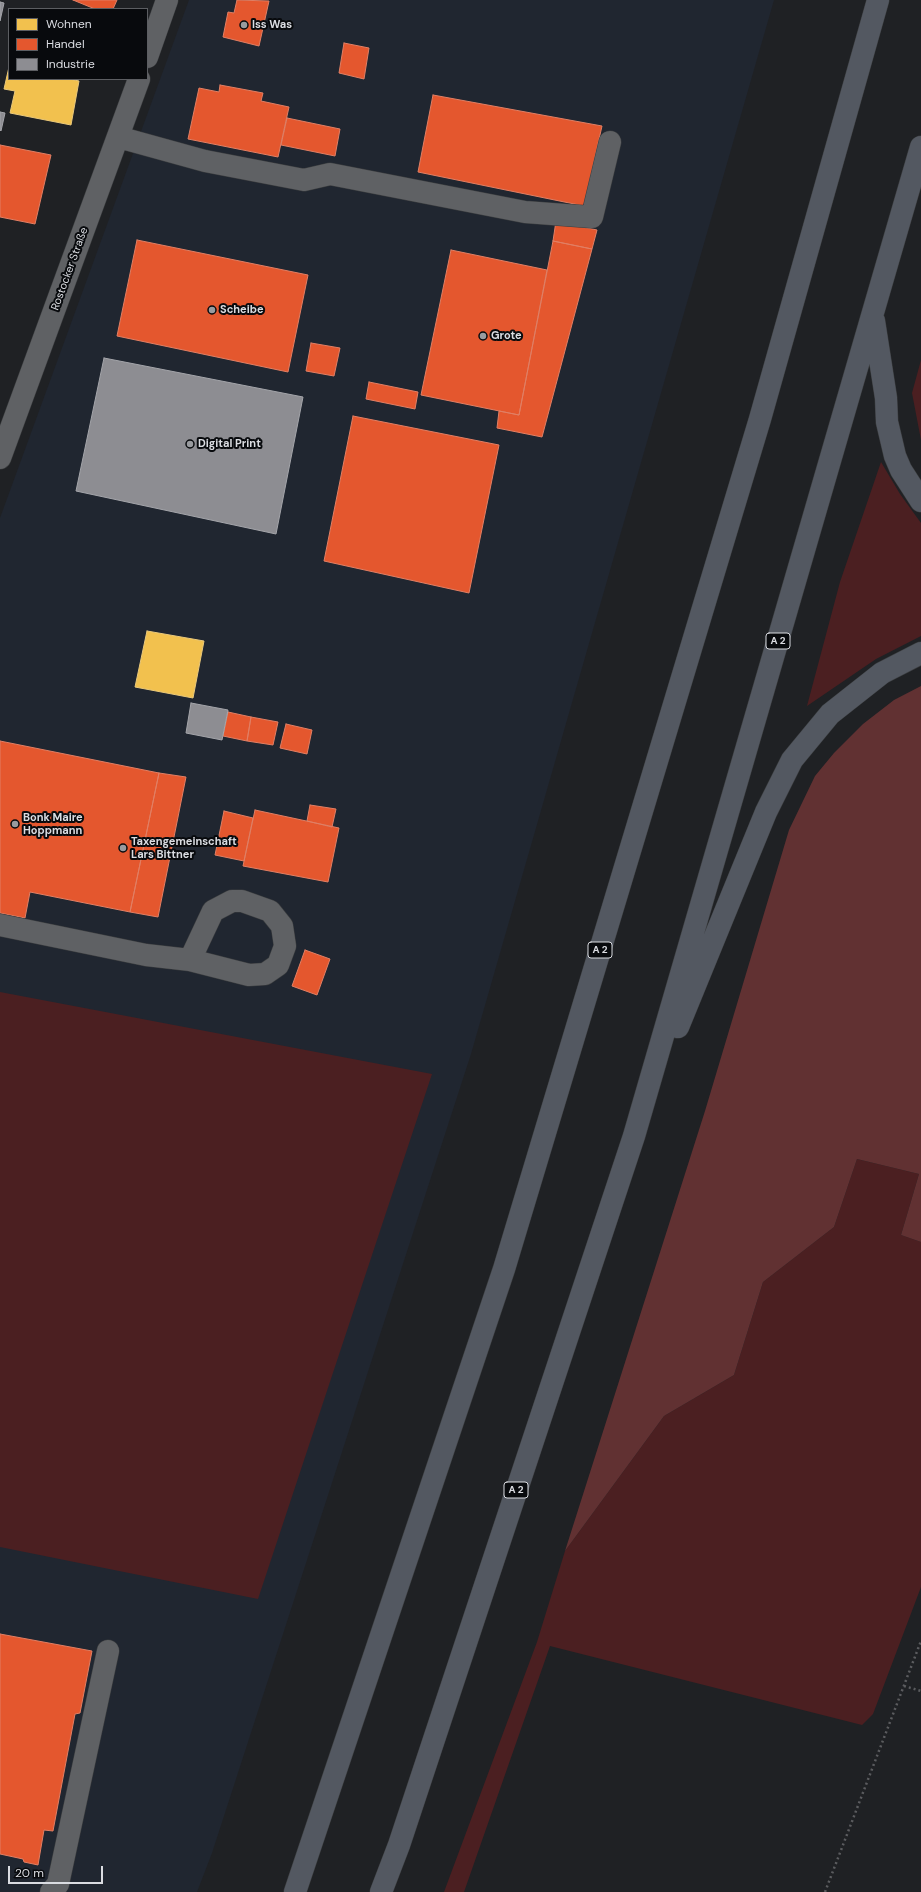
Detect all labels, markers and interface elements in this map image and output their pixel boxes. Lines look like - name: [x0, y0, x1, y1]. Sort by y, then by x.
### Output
- legend: [8, 8, 148, 80]
- text: Wohnen: [46, 16, 92, 32]
- place label: Iss Was: [252, 18, 292, 32]
- marker: Iss Was: [239, 20, 249, 30]
- text: Handel: [46, 36, 85, 52]
- text: Industrie: [46, 56, 95, 72]
- street label: Rostocker Straße: [49, 226, 91, 312]
- place label: Scheibe: [220, 303, 264, 317]
- marker: Scheibe: [207, 305, 217, 315]
- place label: Grote: [491, 329, 522, 343]
- marker: Grote: [478, 331, 488, 341]
- place label: Digital Print: [198, 437, 261, 451]
- marker: Digital Print: [185, 439, 195, 449]
- road number: A 2: [766, 633, 790, 649]
- place label: Bonk Maire Hoppmann: [23, 811, 83, 837]
- marker: Bonk Maire Hoppmann: [10, 819, 20, 829]
- place label: Taxengemeinschaft Lars Bittner: [131, 835, 237, 861]
- marker: Taxengemeinschaft Lars Bittner: [118, 843, 128, 853]
- road number: A 2: [588, 942, 612, 958]
- road number: A 2: [504, 1482, 528, 1498]
- scale bar: [10, 1858, 105, 1884]
- text: 20 m: [15, 1865, 44, 1881]

